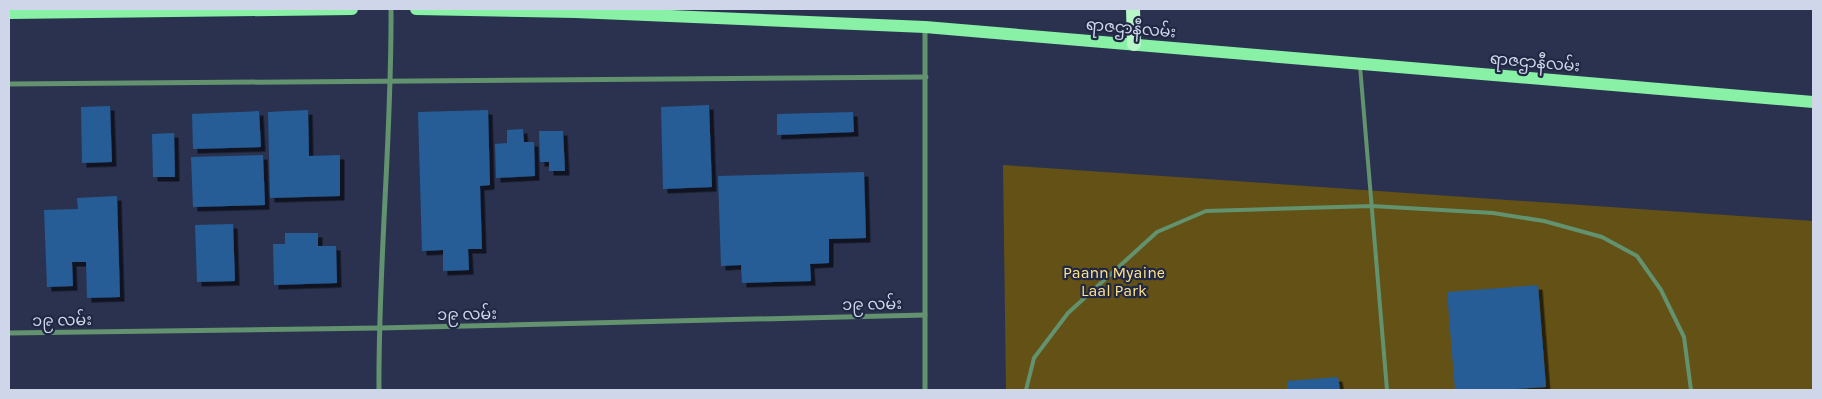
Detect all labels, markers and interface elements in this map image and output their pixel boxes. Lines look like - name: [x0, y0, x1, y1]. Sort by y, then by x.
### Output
- street label: ရာဇဌာနီလမ်း: [1085, 13, 1177, 45]
- street label: ရာဇဌာနီလမ်း: [1489, 47, 1581, 79]
- park label: Paann Myaine Laal Park: [1063, 263, 1165, 300]
- street label: ၁၉ လမ်း: [842, 292, 902, 318]
- street label: ၁၉ လမ်း: [437, 302, 497, 328]
- street label: ၁၉ လမ်း: [32, 308, 92, 334]

